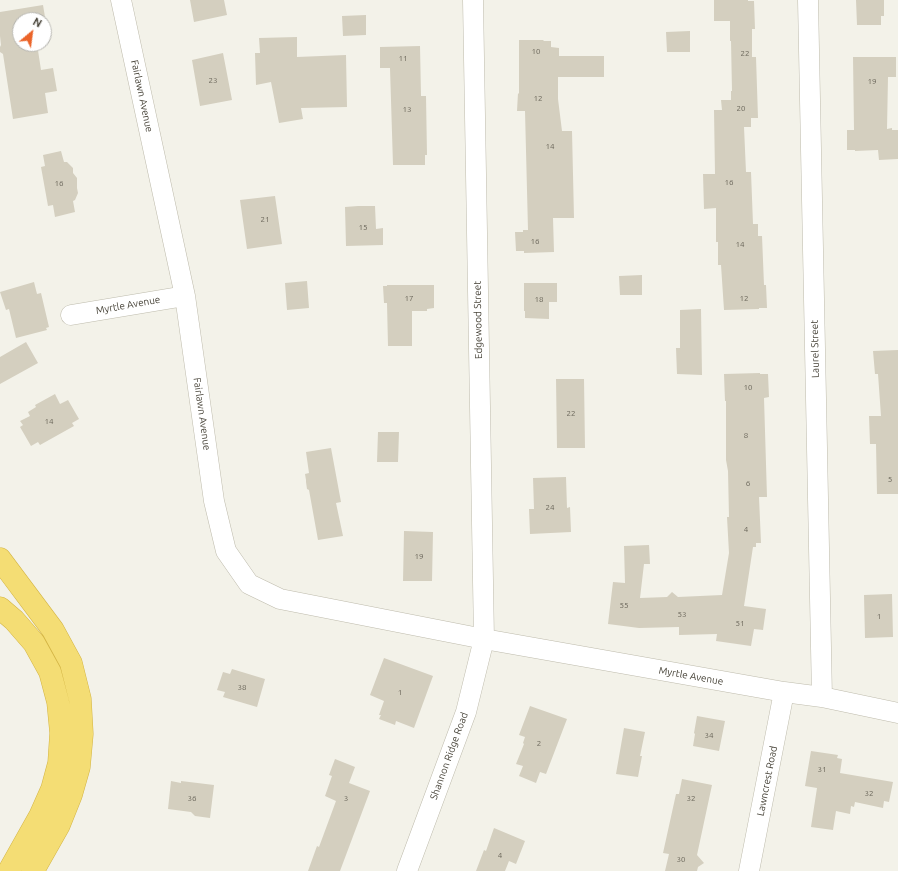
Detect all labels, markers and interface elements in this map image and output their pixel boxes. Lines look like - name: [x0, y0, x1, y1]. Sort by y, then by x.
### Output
- north arrow: [12, 12, 52, 52]
- text: N: [31, 15, 44, 30]
- house number: 10: [531, 46, 541, 56]
- house number: 22: [740, 48, 750, 58]
- house number: 11: [398, 53, 408, 63]
- street label: Fairlawn Avenue: [128, 59, 156, 133]
- house number: 23: [208, 75, 218, 85]
- house number: 19: [867, 76, 877, 86]
- house number: 12: [533, 93, 543, 103]
- house number: 20: [736, 103, 746, 113]
- house number: 13: [402, 104, 412, 114]
- house number: 14: [545, 141, 555, 151]
- house number: 16: [724, 177, 734, 187]
- house number: 16: [54, 178, 64, 188]
- house number: 21: [260, 214, 270, 224]
- house number: 15: [358, 222, 368, 232]
- house number: 16: [530, 236, 540, 246]
- house number: 14: [735, 239, 745, 249]
- street label: Edgewood Street: [471, 281, 485, 359]
- street label: Myrtle Avenue: [95, 293, 161, 317]
- house number: 17: [404, 293, 414, 303]
- house number: 12: [739, 293, 749, 303]
- house number: 18: [534, 294, 544, 304]
- street label: Laurel Street: [808, 320, 822, 378]
- street label: Fairlawn Avenue: [191, 377, 213, 451]
- house number: 10: [743, 382, 753, 392]
- house number: 22: [566, 408, 576, 418]
- house number: 14: [44, 416, 54, 426]
- house number: 8: [744, 430, 748, 440]
- house number: 5: [888, 474, 892, 484]
- house number: 6: [746, 478, 750, 488]
- house number: 24: [545, 502, 555, 512]
- house number: 4: [744, 524, 748, 534]
- house number: 19: [414, 551, 424, 561]
- house number: 55: [619, 600, 629, 610]
- house number: 53: [677, 609, 687, 619]
- house number: 1: [877, 611, 881, 621]
- house number: 51: [735, 618, 745, 628]
- street label: Myrtle Avenue: [658, 664, 724, 688]
- house number: 38: [237, 682, 247, 692]
- house number: 1: [398, 687, 402, 697]
- street label: Shannon Ridge Road: [428, 710, 470, 802]
- house number: 34: [704, 730, 714, 740]
- house number: 2: [537, 738, 541, 748]
- street label: Lawncrest Road: [754, 745, 780, 817]
- house number: 31: [817, 764, 827, 774]
- house number: 32: [864, 788, 874, 798]
- house number: 36: [187, 793, 197, 803]
- house number: 3: [344, 793, 348, 803]
- house number: 32: [686, 793, 696, 803]
- house number: 4: [498, 850, 502, 860]
- house number: 30: [676, 854, 686, 864]

